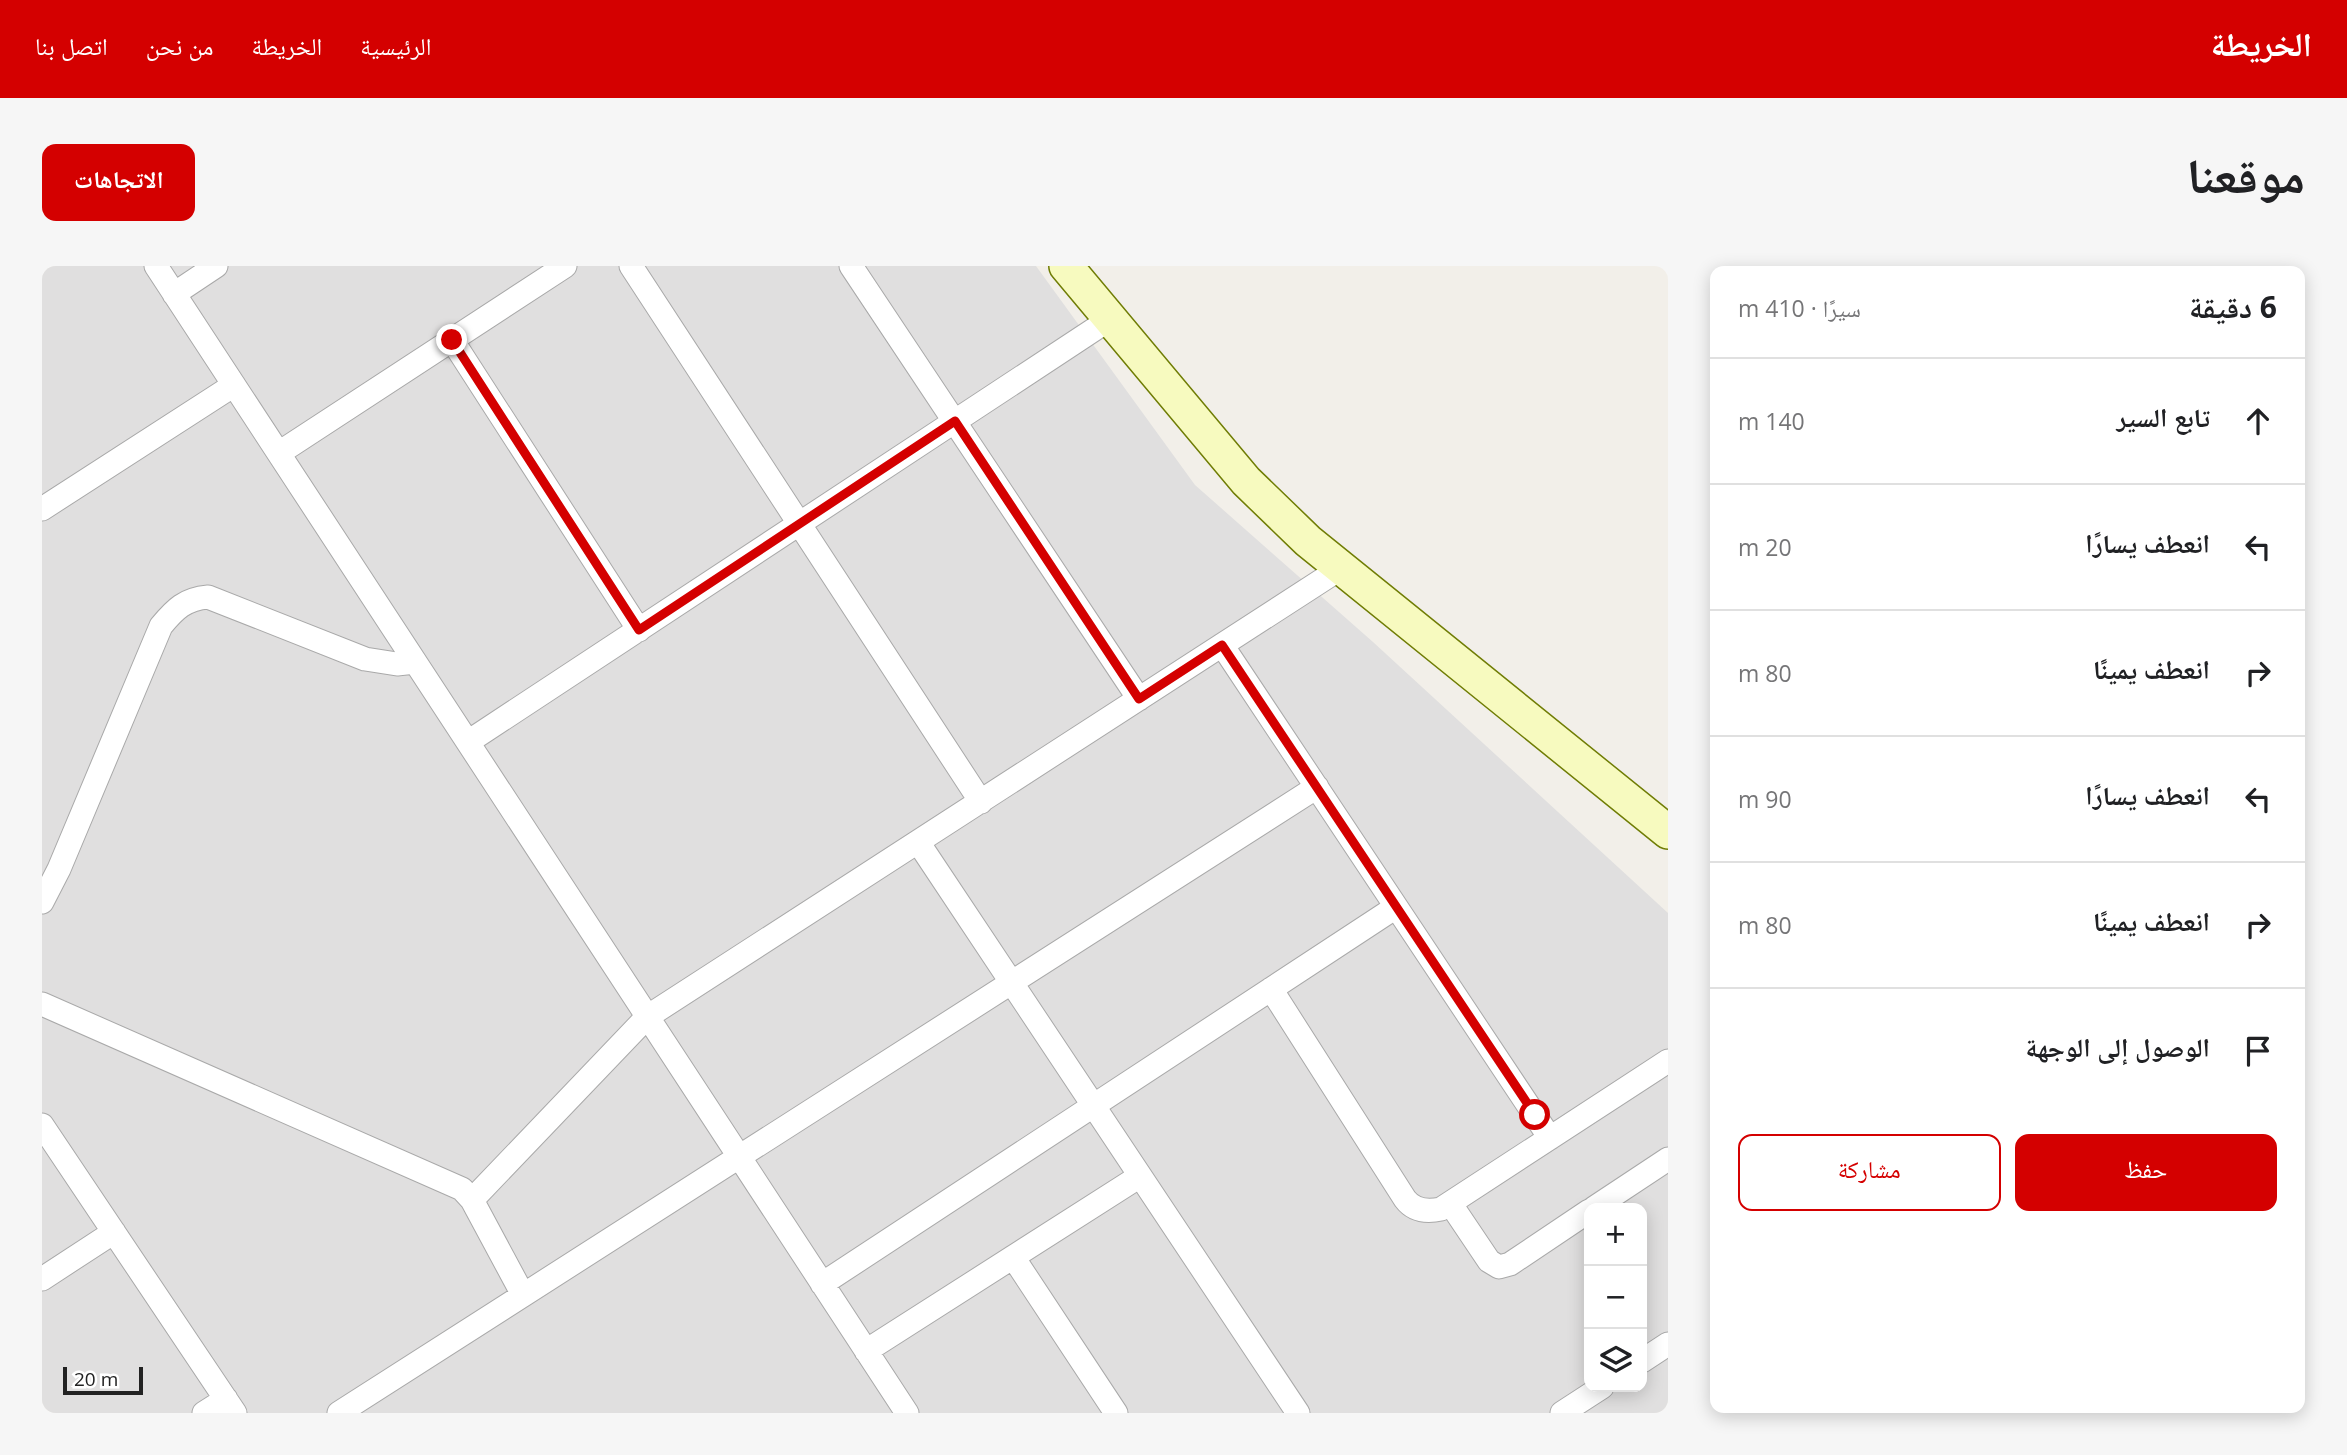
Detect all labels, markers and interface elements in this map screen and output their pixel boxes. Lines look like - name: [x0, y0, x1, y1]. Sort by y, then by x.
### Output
- text: الخريطة: [2211, 21, 2312, 66]
- text: اتصل بنا: [35, 29, 108, 62]
- text: من نحن: [146, 29, 214, 62]
- text: الخريطة: [252, 29, 322, 62]
- text: الرئيسية: [360, 29, 431, 62]
- text: موقعنا: [2187, 141, 2305, 207]
- button: الاتجاهات: [42, 144, 195, 221]
- text: 6 دقيقة: [2189, 286, 2277, 327]
- text: سيرًا · 410 m: [1738, 292, 1861, 324]
- route end: [436, 324, 467, 355]
- text: تابع السير: [2117, 399, 2210, 435]
- icon: ahead: [2239, 402, 2277, 440]
- text: 140 m: [1738, 405, 1805, 437]
- text: انعطف يسارًا: [2085, 525, 2210, 561]
- icon: left: [2239, 528, 2277, 566]
- text: 20 m: [1738, 531, 1792, 563]
- text: انعطف يمينًا: [2093, 651, 2210, 687]
- icon: right: [2239, 654, 2277, 692]
- text: 80 m: [1738, 657, 1792, 689]
- text: انعطف يسارًا: [2085, 777, 2210, 813]
- icon: left: [2239, 780, 2277, 818]
- text: 90 m: [1738, 783, 1792, 815]
- text: انعطف يمينًا: [2093, 903, 2210, 939]
- icon: right: [2239, 906, 2277, 944]
- text: 80 m: [1738, 909, 1792, 941]
- text: الوصول إلى الوجهة: [2026, 1029, 2210, 1065]
- icon: arrive: [2239, 1032, 2277, 1070]
- route start: [1519, 1099, 1550, 1130]
- button: مشاركة: [1738, 1134, 2001, 1211]
- button: حفظ: [2015, 1134, 2277, 1211]
- map controls: [1584, 1203, 1647, 1392]
- button: +: [1584, 1203, 1647, 1266]
- button: −: [1584, 1266, 1647, 1329]
- button: layers: [1584, 1329, 1647, 1392]
- scale bar: [63, 1364, 144, 1396]
- text: 20 m: [74, 1366, 118, 1392]

